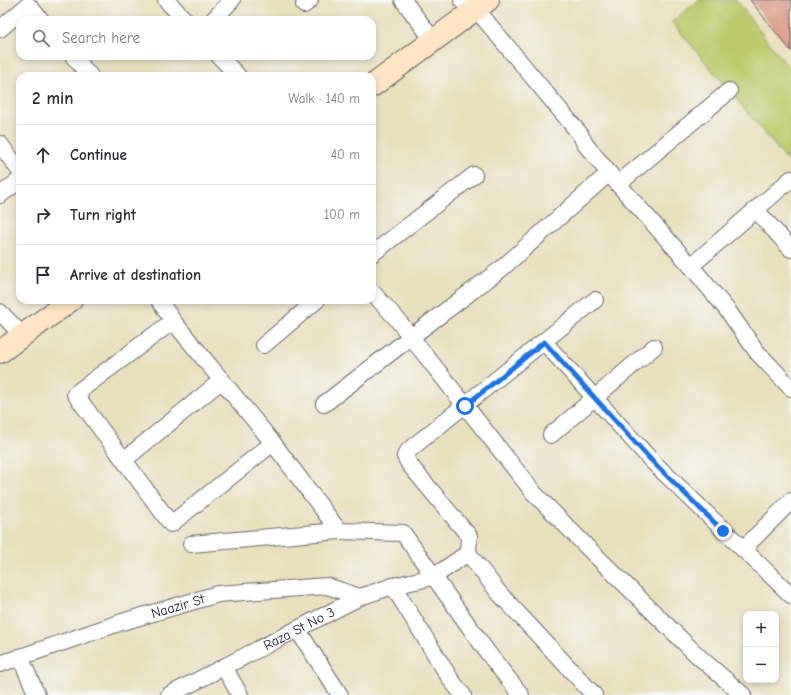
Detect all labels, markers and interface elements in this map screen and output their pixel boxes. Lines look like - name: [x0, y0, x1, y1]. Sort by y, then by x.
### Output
- search box: [16, 16, 376, 60]
- icon: search: [30, 27, 52, 49]
- text: Search here: [62, 29, 140, 47]
- text: 2 min: [32, 89, 73, 108]
- text: Walk · 140 m: [288, 91, 360, 106]
- icon: ahead: [32, 144, 54, 166]
- text: Continue: [70, 146, 127, 164]
- text: 40 m: [331, 147, 360, 162]
- icon: right: [32, 204, 54, 226]
- text: Turn right: [70, 206, 136, 224]
- text: 100 m: [324, 207, 360, 222]
- icon: arrive: [32, 264, 54, 286]
- text: Arrive at destination: [70, 266, 201, 284]
- route start: [456, 397, 474, 415]
- route end: [714, 522, 732, 540]
- street label: Naazir St: [149, 590, 207, 622]
- street label: Raza St No 3: [260, 603, 337, 654]
- map controls: [743, 611, 779, 683]
- button: +: [743, 611, 779, 647]
- button: −: [743, 647, 779, 683]

